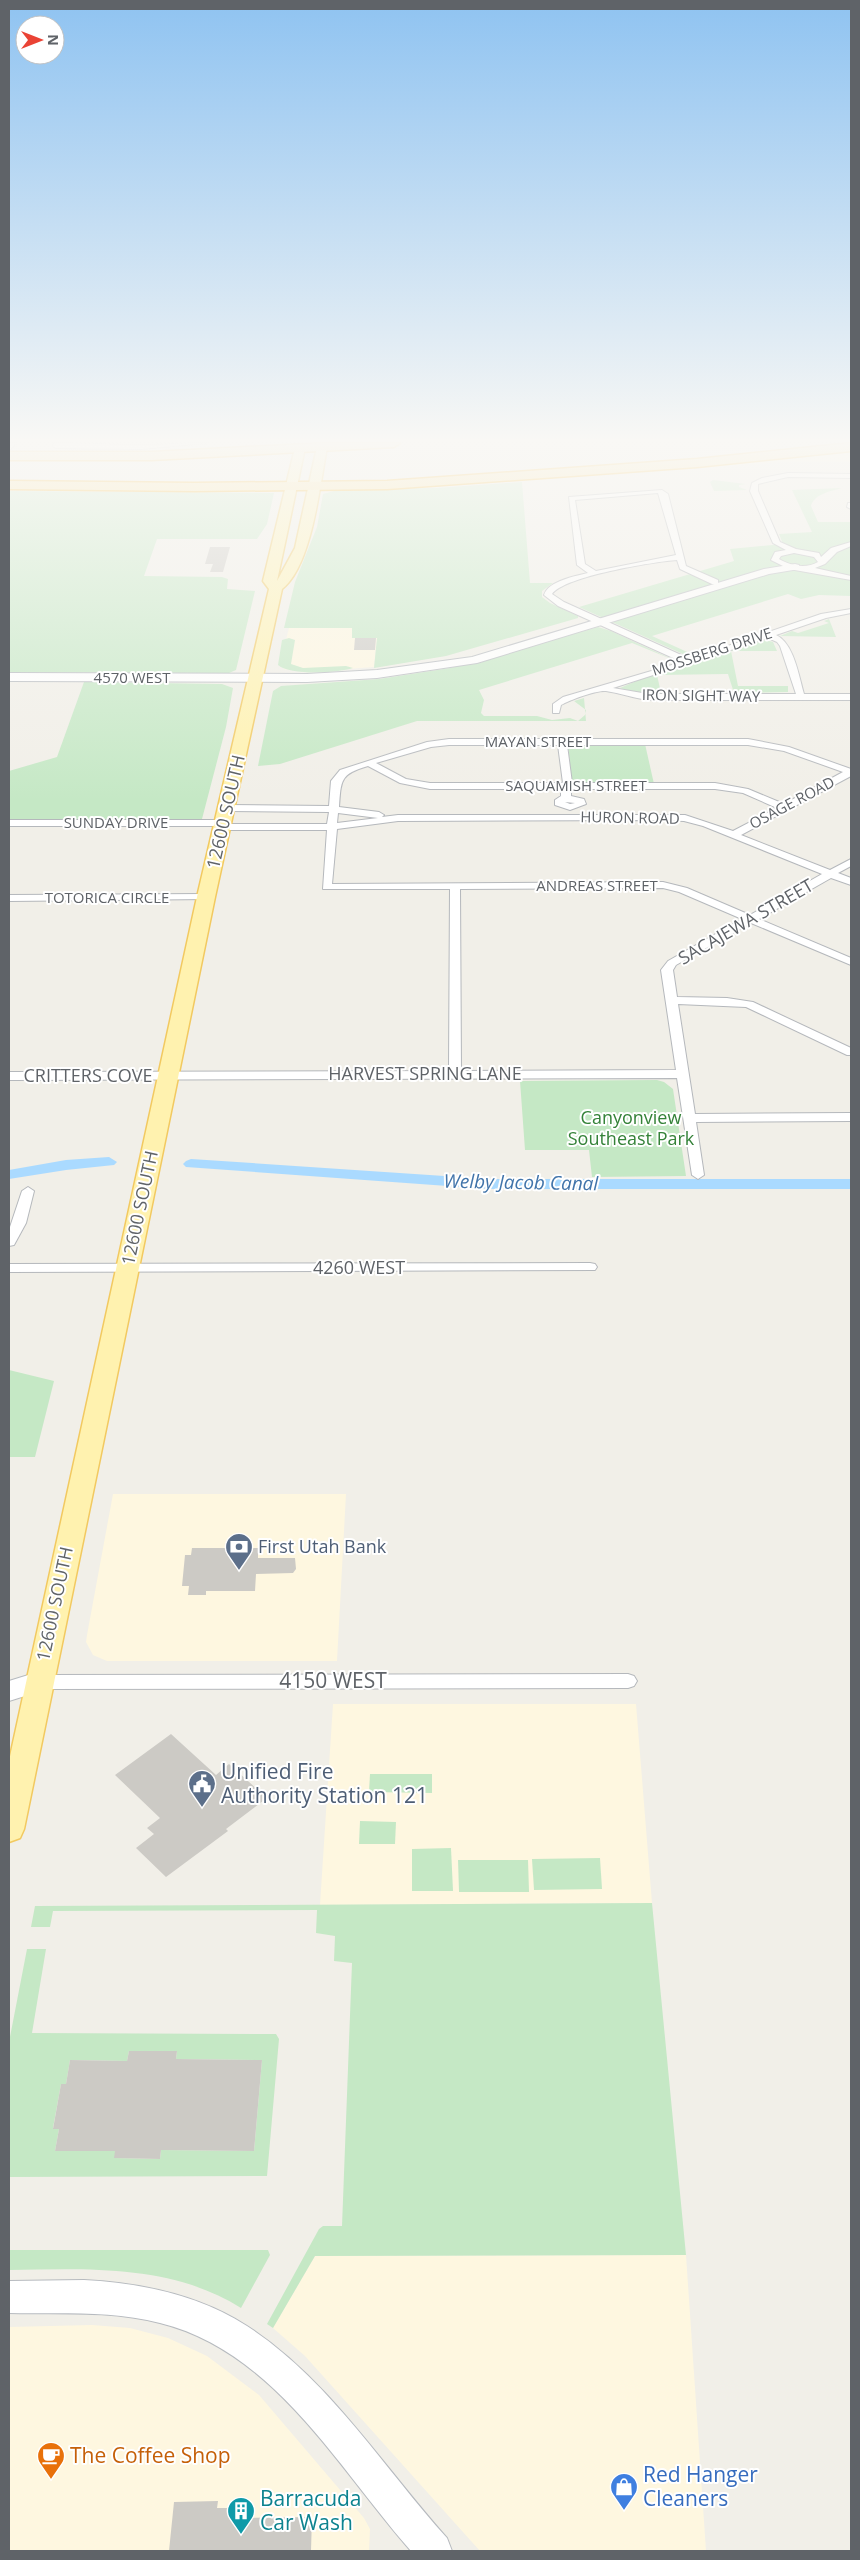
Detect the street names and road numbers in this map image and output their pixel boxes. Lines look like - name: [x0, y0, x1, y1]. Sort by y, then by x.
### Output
- street label: MOSSBERG DRIVE: [649, 622, 774, 680]
- street label: 4570 WEST: [94, 667, 171, 687]
- street label: IRON SIGHT WAY: [642, 684, 761, 706]
- street label: MAYAN STREET: [485, 731, 592, 751]
- street label: 12600 SOUTH: [200, 752, 250, 871]
- street label: OSAGE ROAD: [745, 771, 838, 833]
- street label: SAQUAMISH STREET: [505, 775, 647, 795]
- street label: HURON ROAD: [580, 806, 680, 828]
- street label: SUNDAY DRIVE: [64, 812, 168, 832]
- street label: SACAJEWA STREET: [674, 873, 818, 970]
- street label: ANDREAS STREET: [536, 875, 659, 895]
- street label: TOTORICA CIRCLE: [45, 887, 169, 907]
- street label: HARVEST SPRING LANE: [328, 1061, 522, 1085]
- street label: CRITTERS COVE: [23, 1063, 153, 1087]
- street label: 12600 SOUTH: [115, 1148, 163, 1267]
- street label: 4260 WEST: [313, 1255, 405, 1279]
- street label: 12600 SOUTH: [30, 1544, 78, 1663]
- street label: 4150 WEST: [279, 1666, 387, 1694]

